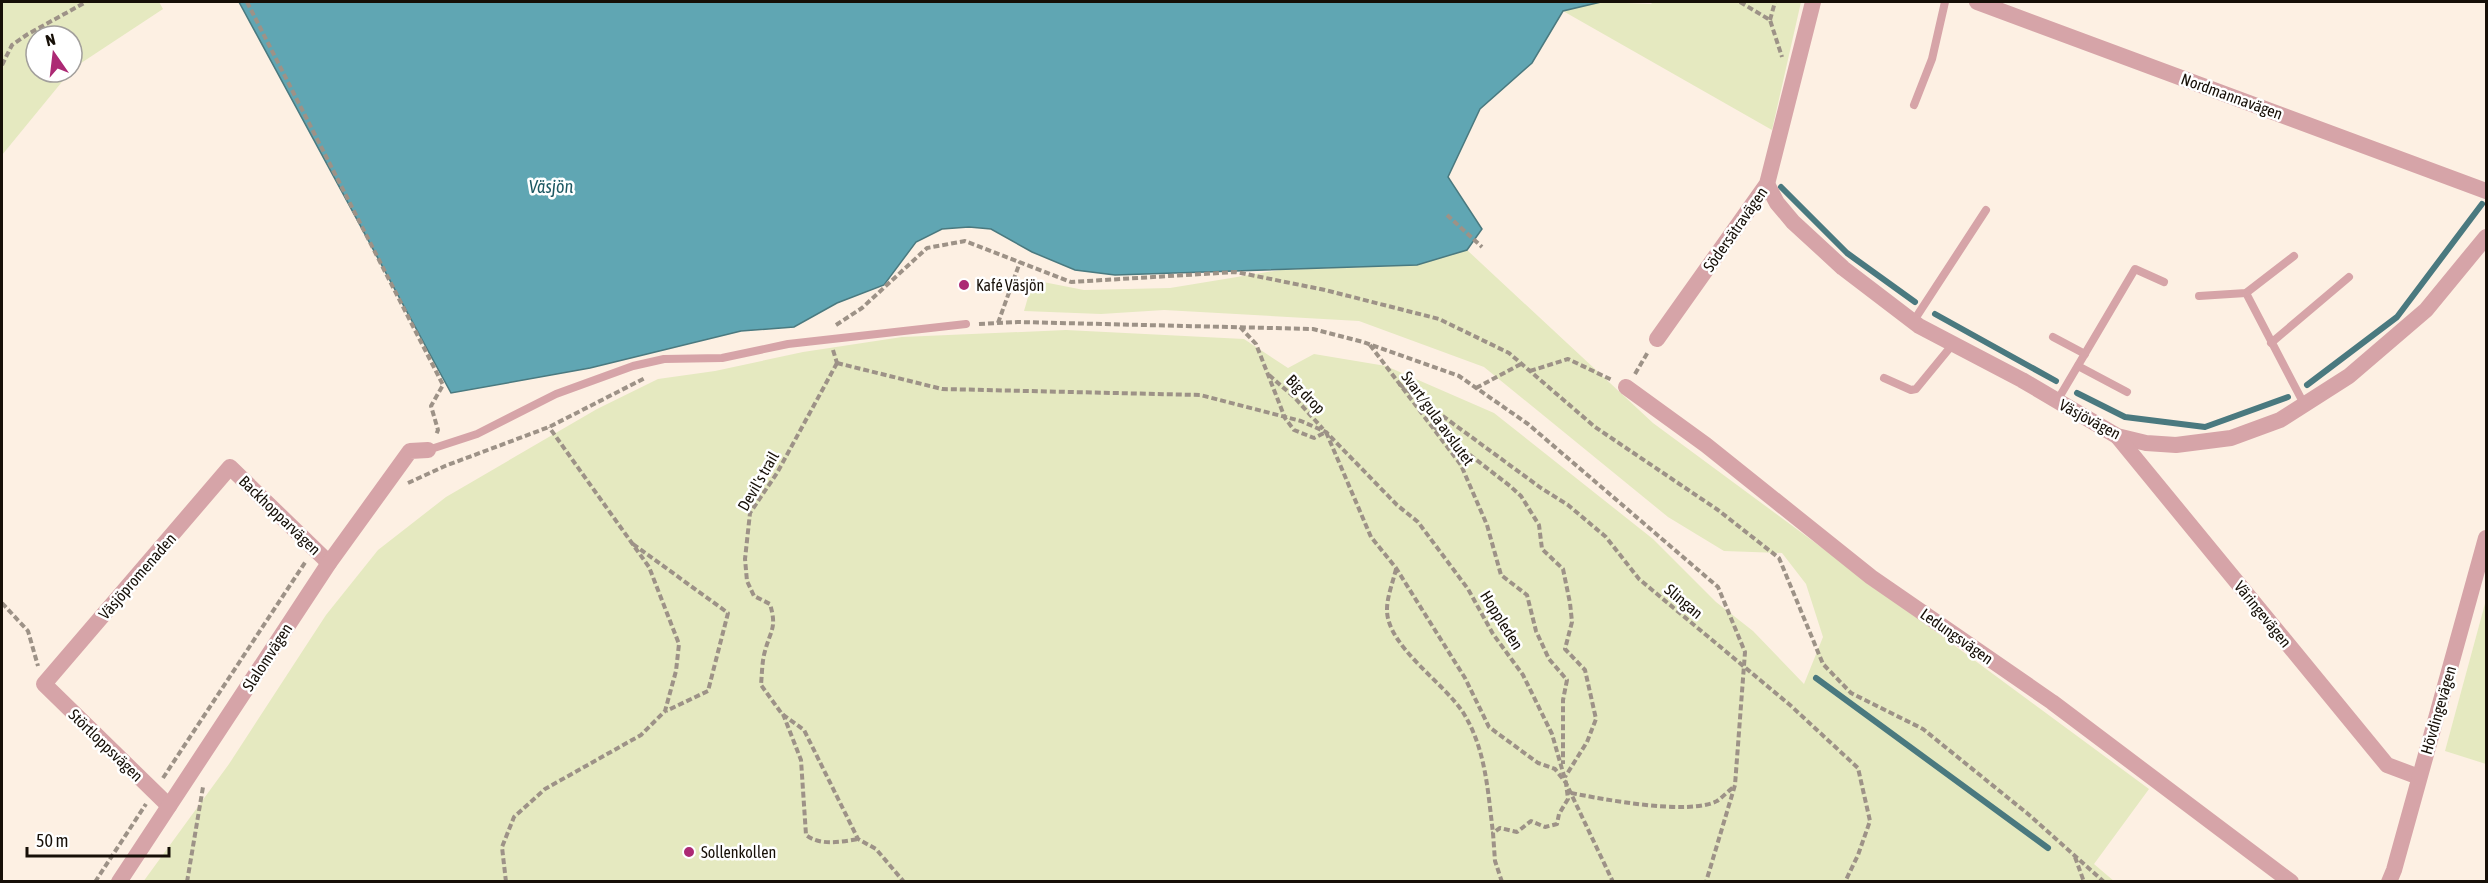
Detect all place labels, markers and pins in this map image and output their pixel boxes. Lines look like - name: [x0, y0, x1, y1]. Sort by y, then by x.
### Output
- place label: Kafé Väsjön: [976, 276, 1044, 295]
- marker: Kafé Väsjön: [957, 278, 971, 292]
- place label: Sollenkollen: [701, 843, 776, 861]
- marker: Sollenkollen: [682, 845, 696, 859]

